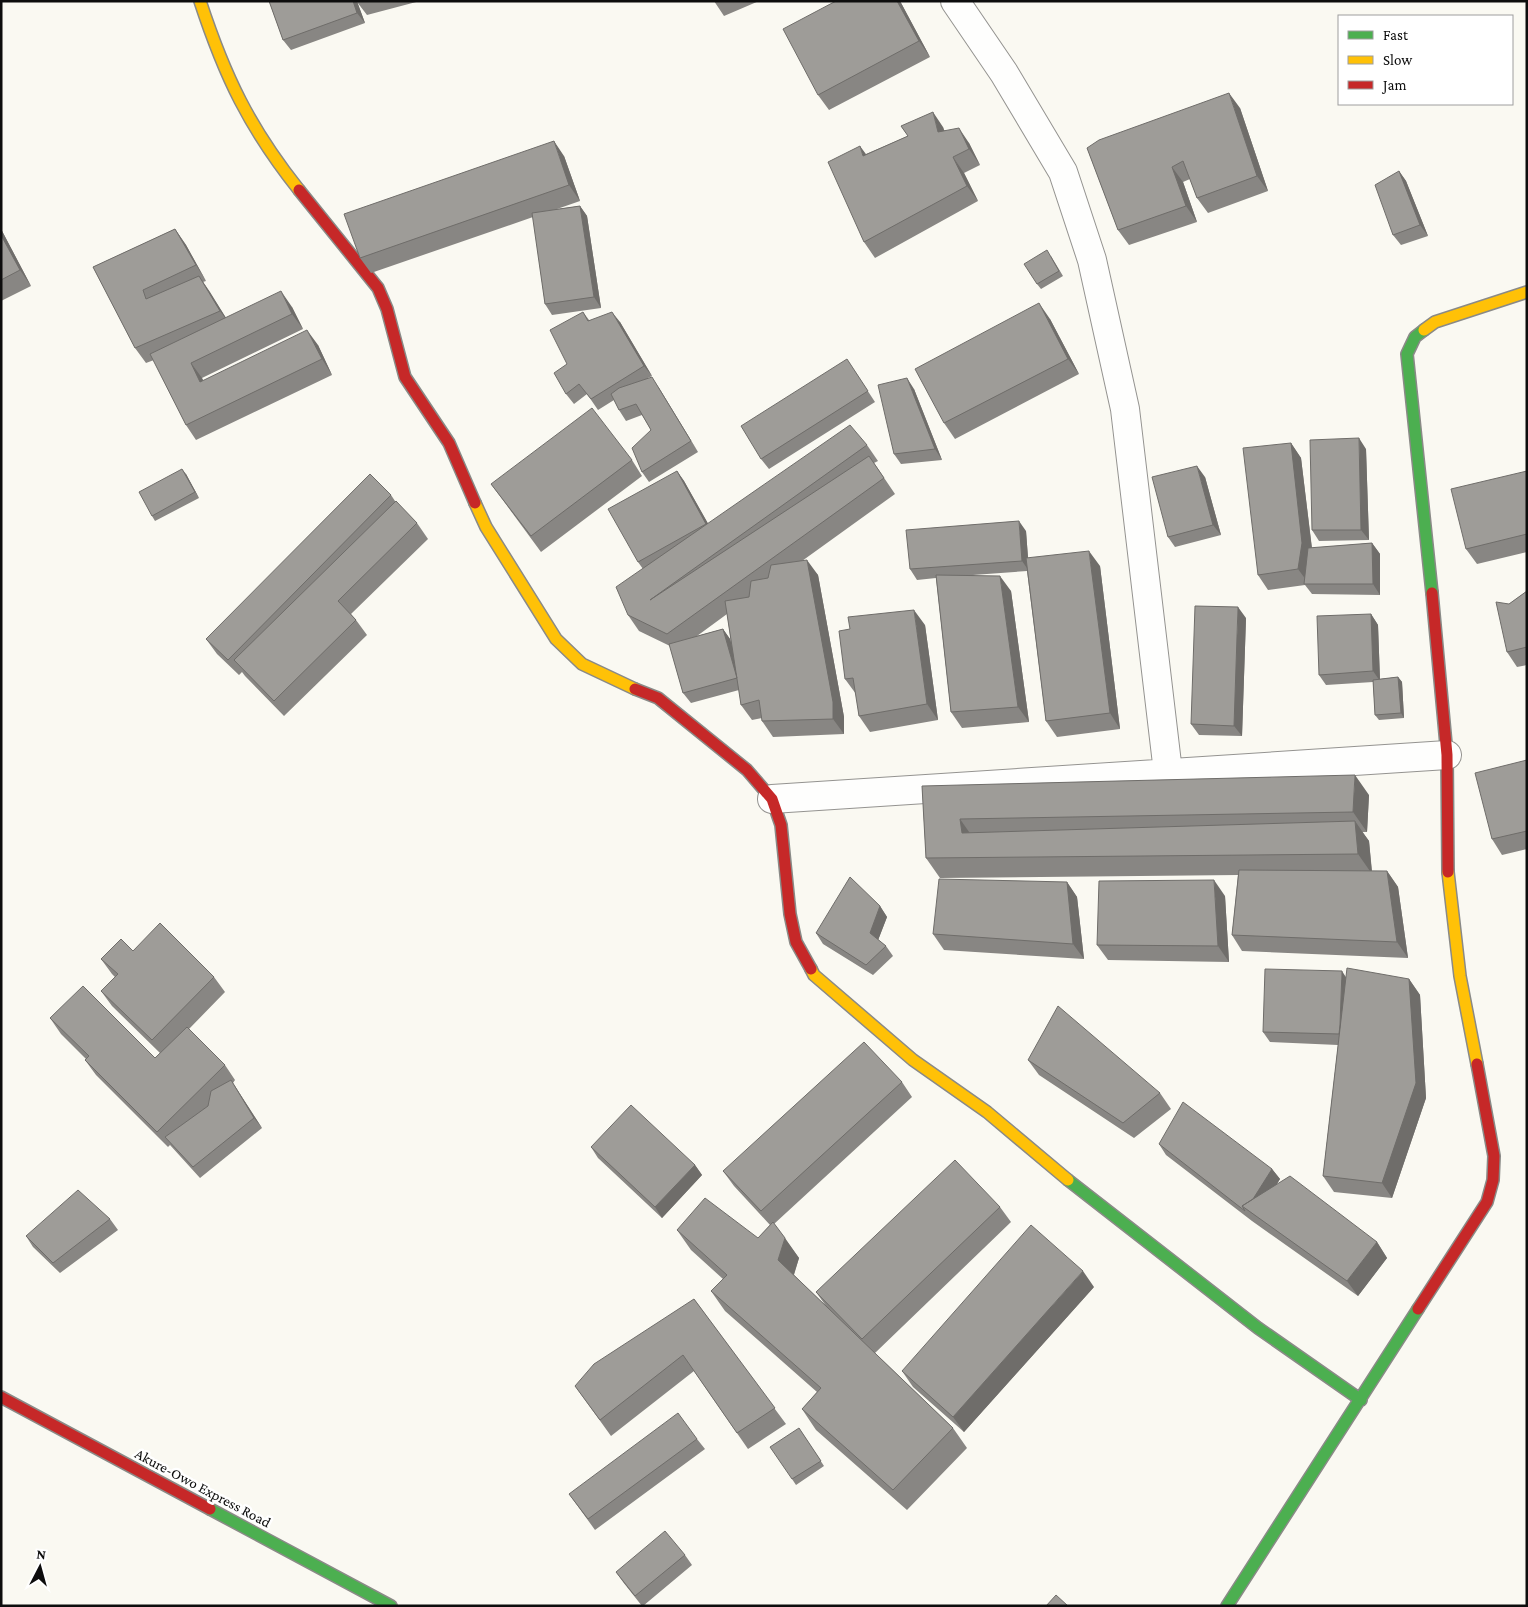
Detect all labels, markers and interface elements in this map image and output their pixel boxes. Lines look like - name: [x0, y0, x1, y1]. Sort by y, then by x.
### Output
- legend: [1338, 15, 1513, 105]
- text: Fast: [1383, 27, 1409, 43]
- text: Slow: [1383, 52, 1413, 68]
- text: Jam: [1381, 77, 1406, 94]
- street label: Akure-Owo Express Road: [132, 1445, 274, 1532]
- north arrow: [15, 1542, 65, 1592]
- text: N: [36, 1546, 47, 1563]

